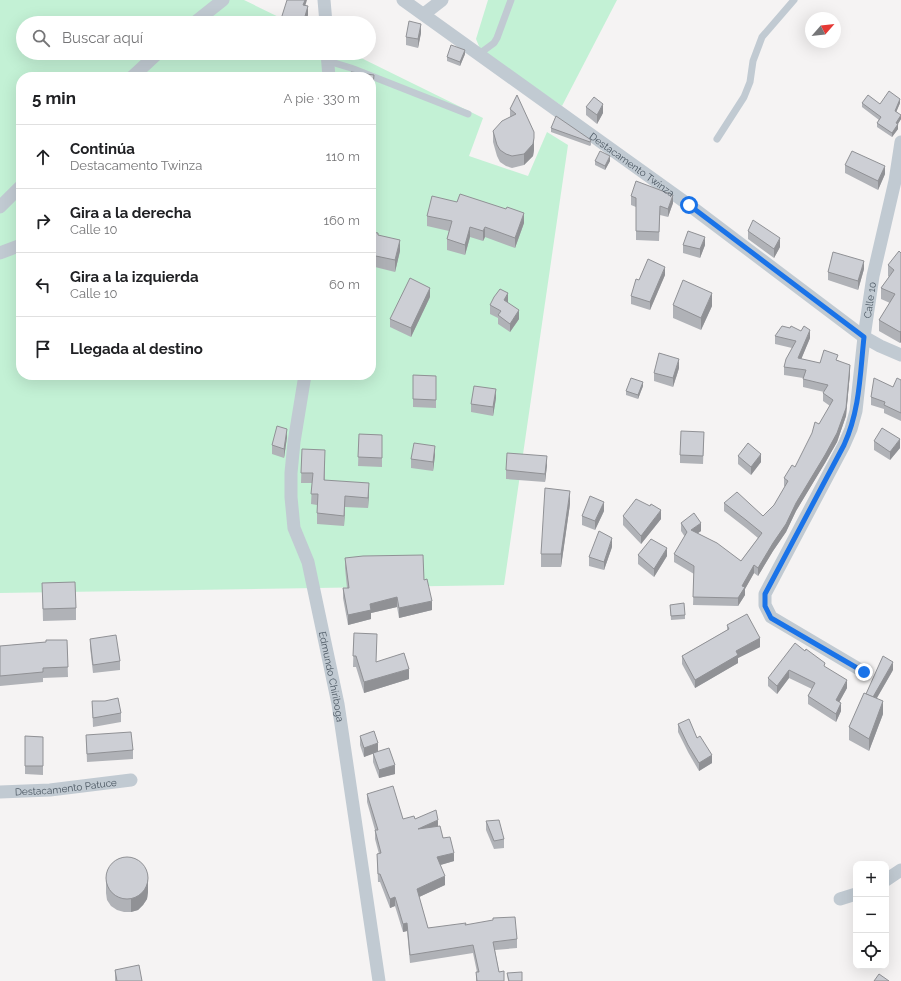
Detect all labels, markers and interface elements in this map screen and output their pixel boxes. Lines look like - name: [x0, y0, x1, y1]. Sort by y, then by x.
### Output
- north arrow: [805, 12, 841, 48]
- search box: [16, 16, 376, 60]
- icon: search: [30, 27, 52, 49]
- text: Buscar aquí: [62, 29, 143, 47]
- text: 5 min: [32, 88, 76, 108]
- text: A pie · 330 m: [284, 91, 360, 106]
- street label: Destacamento Twinza: [587, 131, 676, 199]
- text: Continúa: [70, 140, 135, 158]
- icon: ahead: [32, 146, 54, 168]
- text: 110 m: [326, 149, 360, 164]
- text: Destacamento Twinza: [70, 158, 202, 173]
- route start: [680, 196, 698, 214]
- text: Gira a la derecha: [70, 204, 191, 222]
- icon: right: [32, 210, 54, 232]
- text: 160 m: [323, 213, 360, 228]
- text: Calle 10: [70, 222, 118, 237]
- text: Gira a la izquierda: [70, 268, 199, 286]
- icon: left: [32, 274, 54, 296]
- text: 60 m: [329, 277, 360, 292]
- street label: Calle 10: [862, 281, 878, 319]
- text: Calle 10: [70, 286, 118, 301]
- icon: arrive: [32, 338, 54, 360]
- text: Llegada al destino: [70, 340, 203, 358]
- street label: Edmundo Chiriboga: [317, 630, 346, 723]
- route end: [855, 663, 873, 681]
- street label: Destacamento Patuce: [15, 777, 118, 797]
- map controls: [853, 861, 889, 969]
- button: +: [853, 861, 889, 897]
- button: −: [853, 897, 889, 933]
- button: locate: [853, 933, 889, 969]

